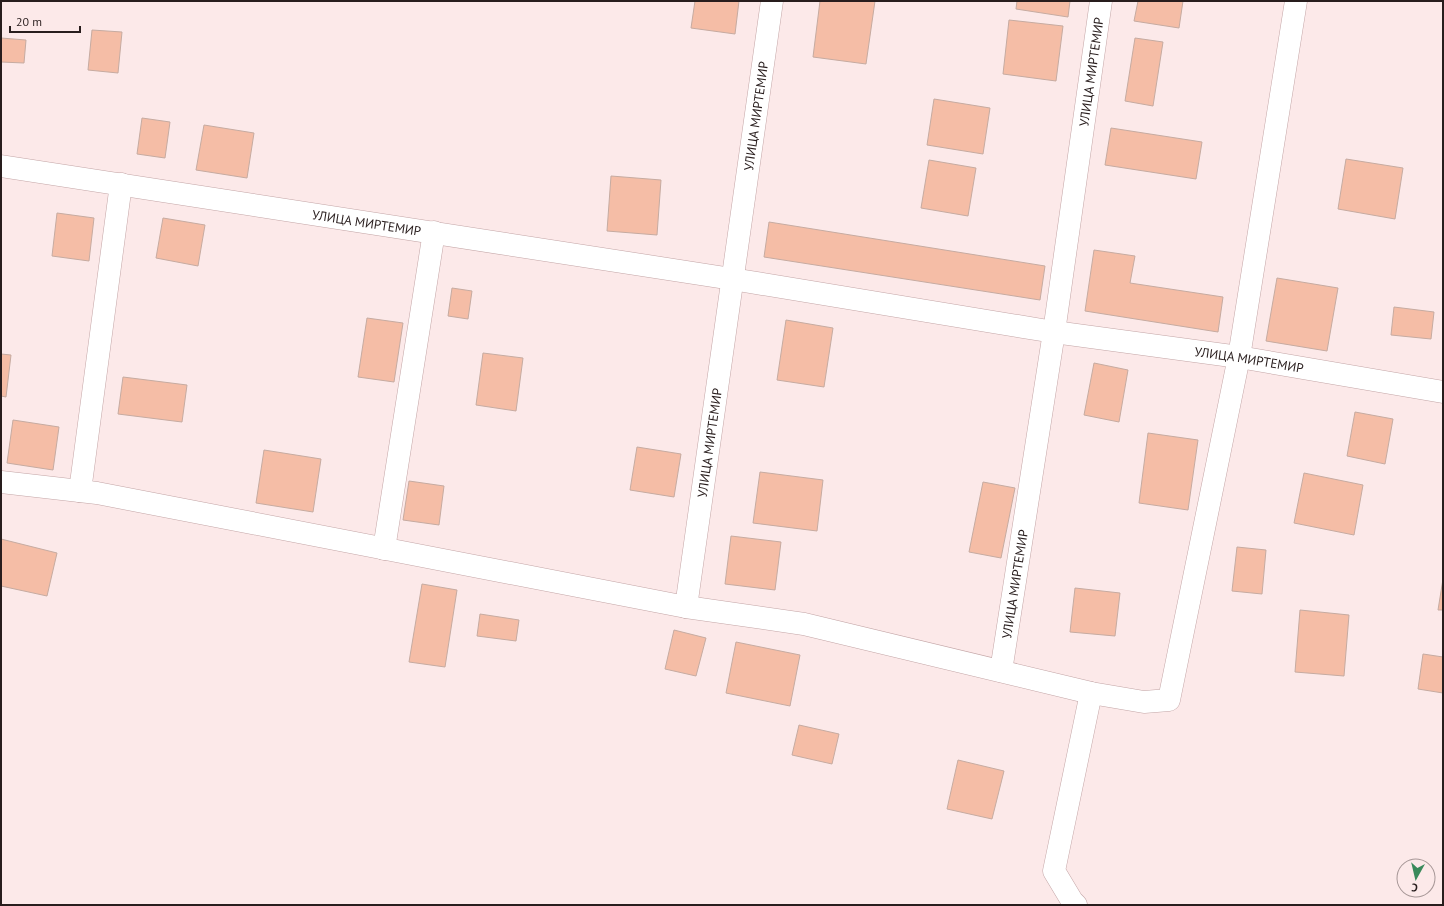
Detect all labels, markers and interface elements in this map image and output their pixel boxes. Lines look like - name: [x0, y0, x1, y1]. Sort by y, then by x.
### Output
- scale bar: [10, 8, 80, 34]
- text: 20 m: [16, 14, 42, 29]
- street label: УЛИЦА МИРТЕМИР: [1075, 16, 1108, 128]
- street label: УЛИЦА МИРТЕМИР: [740, 60, 772, 172]
- street label: УЛИЦА МИРТЕМИР: [311, 206, 422, 240]
- street label: УЛИЦА МИРТЕМИР: [1193, 343, 1305, 377]
- street label: УЛИЦА МИРТЕМИР: [694, 387, 726, 498]
- street label: УЛИЦА МИРТЕМИР: [998, 528, 1032, 640]
- north arrow: [1396, 858, 1436, 898]
- text: С: [1411, 881, 1419, 895]

